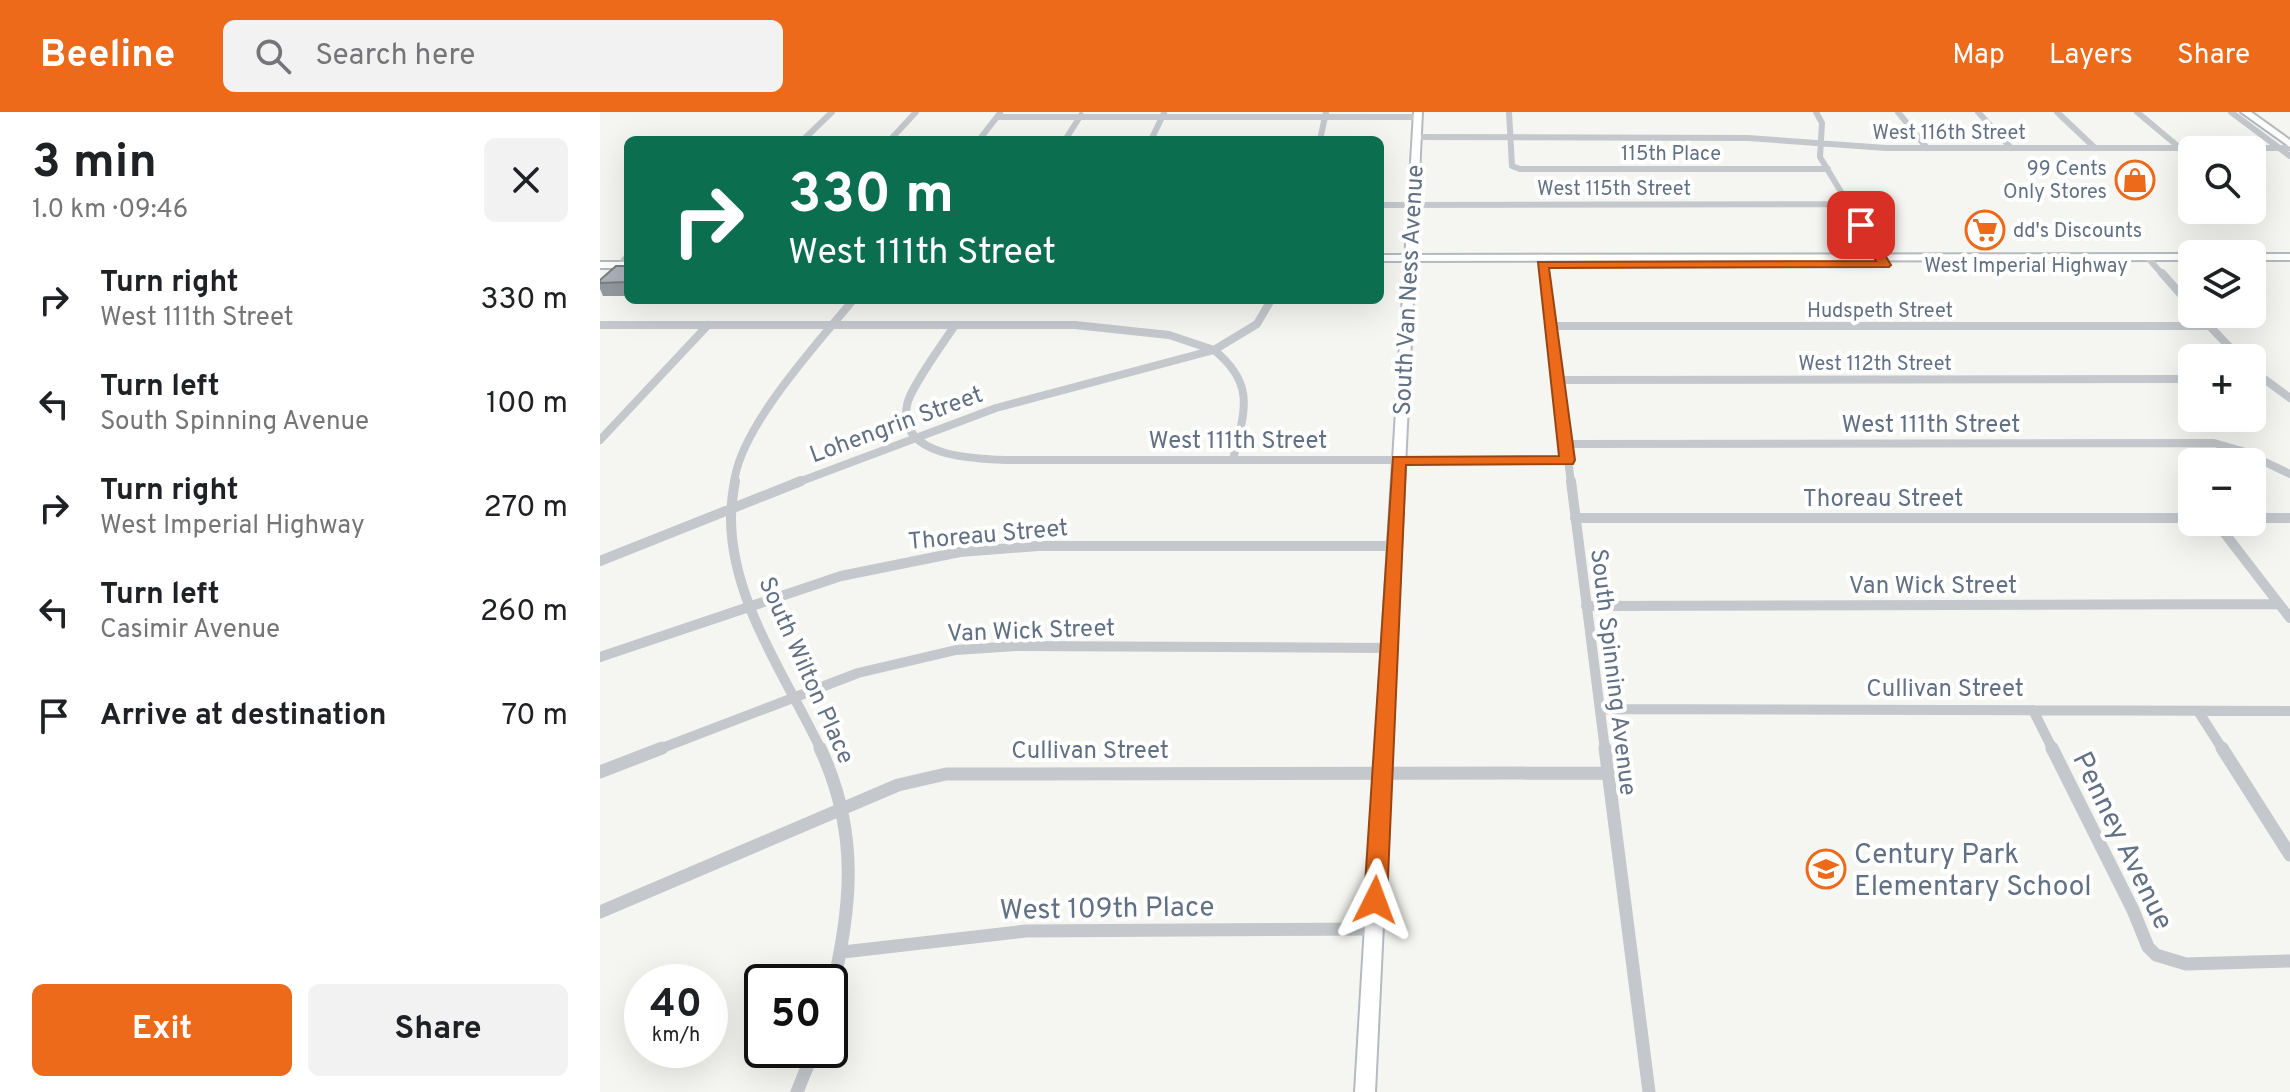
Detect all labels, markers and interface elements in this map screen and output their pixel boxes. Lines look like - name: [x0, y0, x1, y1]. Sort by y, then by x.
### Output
- search box: [223, 20, 783, 92]
- text: Beeline: [40, 32, 175, 81]
- icon: search: [251, 34, 295, 78]
- text: Search here: [315, 38, 475, 75]
- text: Map: [1952, 38, 2005, 74]
- text: Layers: [2049, 38, 2133, 74]
- text: Share: [2177, 38, 2250, 74]
- street label: West 116th Street: [1872, 121, 2026, 147]
- text: 3 min: [32, 134, 157, 194]
- map controls: [2178, 136, 2266, 536]
- button: search: [2178, 136, 2266, 224]
- button: close: [484, 138, 568, 222]
- street label: 115th Place: [1621, 142, 1721, 168]
- place label: 99 Cents Only Stores: [2003, 157, 2107, 206]
- shop icon: 99 Cents Only Stores: [2114, 159, 2156, 201]
- text: 330 m: [788, 162, 954, 232]
- street label: South Van Ness Avenue: [1388, 164, 1432, 416]
- icon: right: [656, 168, 760, 272]
- street label: West 115th Street: [1537, 177, 1691, 203]
- pin: [1827, 191, 1895, 259]
- text: 1.0 km · 09:46: [32, 194, 188, 227]
- icon: arrive: [1839, 203, 1883, 247]
- supermarket icon: dd's Discounts: [1964, 209, 2006, 251]
- place label: dd's Discounts: [2013, 219, 2142, 245]
- text: West 111th Street: [788, 231, 1056, 277]
- button: layers: [2178, 240, 2266, 328]
- street label: West Imperial Highway: [1924, 254, 2128, 280]
- text: Turn right: [100, 265, 238, 302]
- icon: right: [32, 278, 76, 322]
- text: 330 m: [480, 282, 568, 319]
- street label: Hudspeth Street: [1807, 299, 1953, 325]
- text: West 111th Street: [100, 302, 294, 335]
- button: +: [2178, 344, 2266, 432]
- street label: West 112th Street: [1798, 352, 1952, 378]
- text: Turn left: [100, 369, 220, 406]
- street label: Lohengrin Street: [806, 381, 987, 471]
- icon: left: [32, 382, 76, 426]
- text: 100 m: [486, 386, 568, 423]
- text: South Spinning Avenue: [100, 406, 369, 439]
- street label: West 111th Street: [1842, 411, 2020, 441]
- street label: West 111th Street: [1149, 427, 1327, 457]
- button: −: [2178, 448, 2266, 536]
- text: Turn right: [100, 473, 238, 510]
- street label: Thoreau Street: [1803, 485, 1963, 515]
- icon: right: [32, 486, 76, 530]
- text: 270 m: [483, 490, 568, 527]
- text: West Imperial Highway: [100, 510, 365, 543]
- street label: Thoreau Street: [907, 514, 1069, 558]
- street label: South Spinning Avenue: [1582, 547, 1642, 797]
- street label: Van Wick Street: [1849, 572, 2017, 602]
- street label: South Wilton Place: [751, 573, 860, 769]
- text: Turn left: [100, 577, 220, 614]
- icon: left: [32, 590, 76, 634]
- text: 260 m: [480, 594, 568, 631]
- text: Casimir Avenue: [100, 614, 280, 647]
- street label: Van Wick Street: [946, 614, 1116, 650]
- street label: Cullivan Street: [1866, 675, 2024, 705]
- icon: arrive: [32, 694, 76, 738]
- text: Arrive at destination: [100, 698, 386, 735]
- text: 70 m: [502, 698, 568, 735]
- street label: Cullivan Street: [1011, 737, 1169, 767]
- street label: Penney Avenue: [2063, 746, 2180, 936]
- place label: Century Park Elementary School: [1854, 838, 2092, 906]
- school or university icon: Century Park Elementary School: [1805, 848, 1847, 890]
- position arrow: [1333, 858, 1417, 942]
- street label: West 109th Place: [999, 890, 1215, 930]
- speed limit sign: 50: [744, 964, 848, 1068]
- text: 40: [650, 981, 702, 1031]
- button: Exit: [32, 984, 292, 1076]
- button: Share: [308, 984, 568, 1076]
- text: km/h: [652, 1023, 700, 1049]

